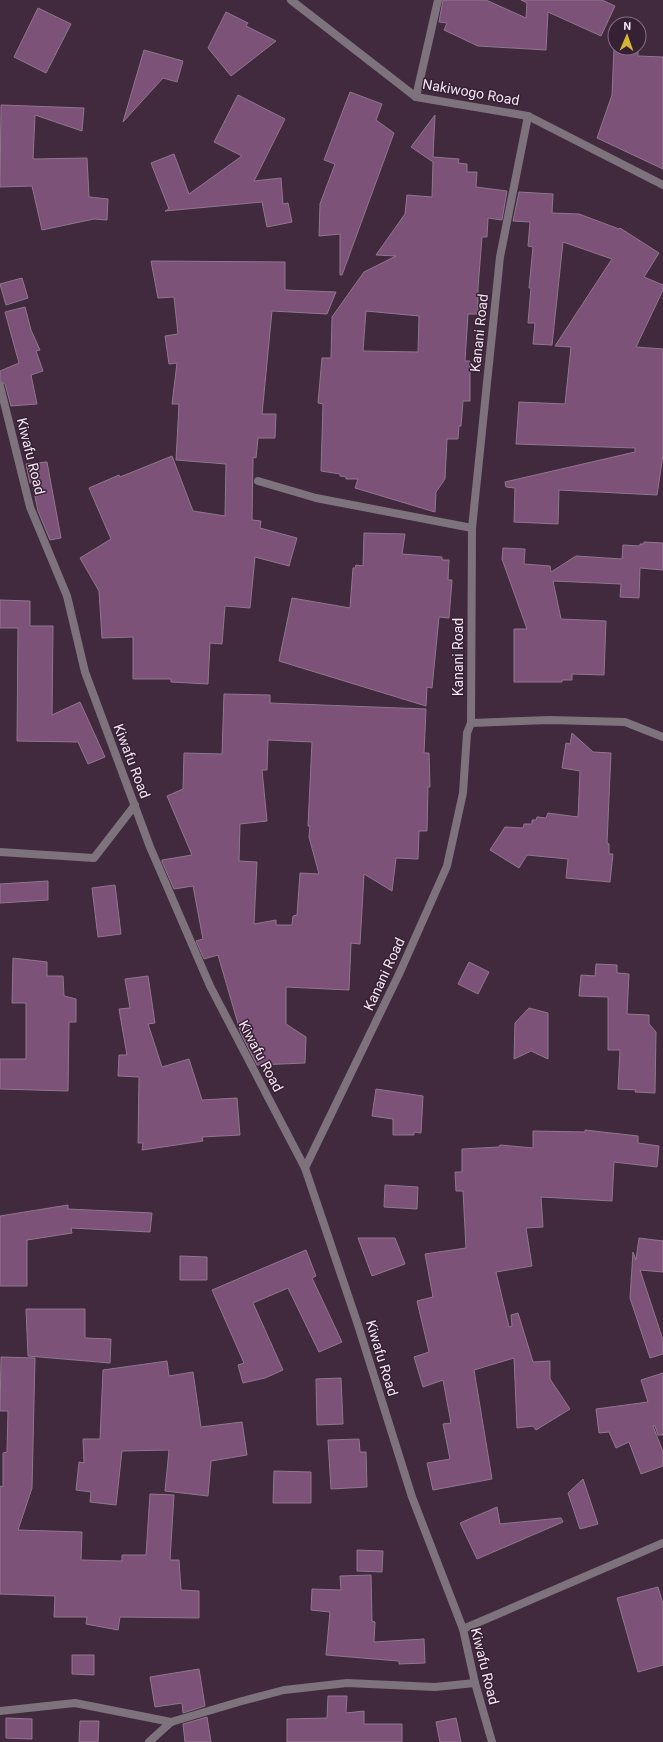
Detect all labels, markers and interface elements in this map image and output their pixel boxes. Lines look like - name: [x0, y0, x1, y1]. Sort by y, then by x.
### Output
- north arrow: [607, 16, 647, 56]
- text: N: [623, 20, 632, 33]
- street label: Nakiwogo Road: [421, 76, 521, 108]
- street label: Kanani Road: [467, 293, 491, 373]
- street label: Kiwafu Road: [14, 416, 48, 496]
- street label: Kanani Road: [450, 618, 466, 696]
- street label: Kiwafu Road: [110, 721, 154, 801]
- street label: Kanani Road: [360, 935, 408, 1013]
- street label: Kiwafu Road: [236, 1018, 286, 1094]
- street label: Kiwafu Road: [363, 1318, 401, 1398]
- street label: Kiwafu Road: [468, 1626, 502, 1706]

